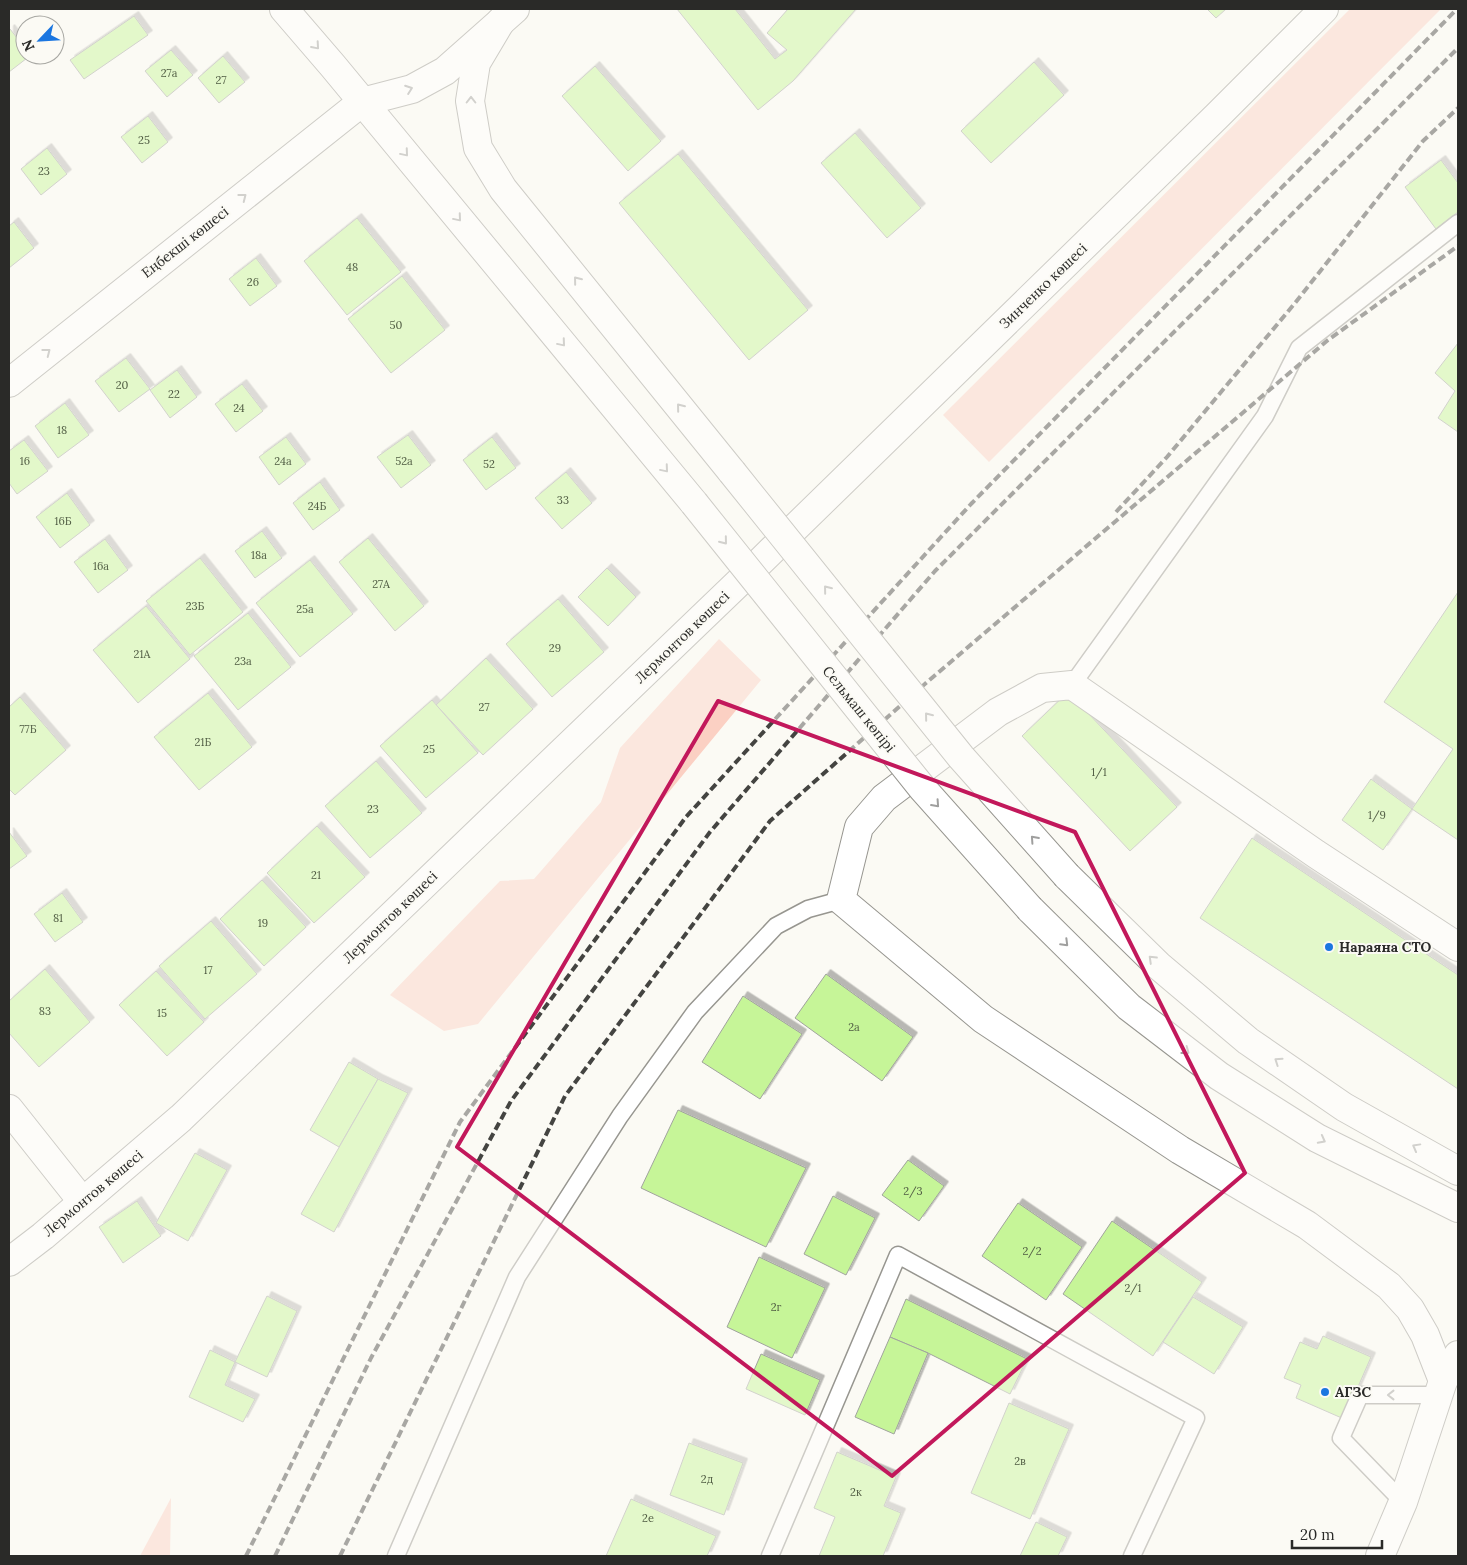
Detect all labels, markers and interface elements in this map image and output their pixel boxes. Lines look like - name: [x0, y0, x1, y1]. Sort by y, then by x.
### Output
- north arrow: [15, 15, 65, 65]
- text: N: [18, 37, 39, 54]
- one-way arrow: [310, 40, 319, 49]
- house number: 27а: [161, 66, 178, 80]
- house number: 27: [216, 73, 226, 87]
- one-way arrow: [404, 85, 413, 95]
- one-way arrow: [466, 96, 476, 104]
- house number: 25: [138, 133, 150, 147]
- one-way arrow: [399, 148, 408, 157]
- house number: 23: [38, 164, 50, 178]
- one-way arrow: [237, 193, 246, 202]
- street label: Еңбекші көшесі: [138, 202, 232, 282]
- one-way arrow: [453, 212, 461, 221]
- street label: Зинченко көшесі: [995, 239, 1091, 333]
- house number: 48: [346, 260, 358, 274]
- house number: 26: [247, 275, 259, 289]
- one-way arrow: [574, 277, 583, 286]
- house number: 50: [390, 318, 403, 332]
- one-way arrow: [556, 338, 565, 347]
- one-way arrow: [41, 350, 50, 358]
- house number: 20: [116, 378, 129, 392]
- house number: 22: [168, 387, 180, 401]
- house number: 24: [233, 401, 245, 415]
- one-way arrow: [676, 403, 685, 412]
- house number: 18: [57, 423, 67, 437]
- house number: 16: [20, 454, 30, 468]
- house number: 24а: [274, 454, 292, 468]
- house number: 52а: [395, 454, 413, 468]
- house number: 52: [483, 457, 495, 471]
- one-way arrow: [660, 463, 669, 472]
- house number: 33: [557, 493, 569, 507]
- house number: 24Б: [308, 499, 326, 513]
- house number: 16Б: [54, 514, 72, 528]
- one-way arrow: [718, 535, 727, 545]
- house number: 18а: [251, 548, 267, 562]
- house number: 16а: [93, 559, 109, 573]
- house number: 27А: [372, 577, 391, 591]
- one-way arrow: [823, 586, 832, 595]
- street label: Лермонтов көшесі: [631, 587, 733, 687]
- house number: 23Б: [186, 599, 205, 613]
- house number: 25а: [296, 602, 314, 616]
- house number: 29: [549, 641, 561, 655]
- house number: 21А: [134, 647, 152, 661]
- house number: 23а: [234, 654, 252, 668]
- street label: Сельмаш көпірі: [819, 662, 899, 756]
- house number: 27: [479, 700, 489, 714]
- one-way arrow: [926, 713, 934, 722]
- house number: 77Б: [20, 722, 37, 736]
- house number: 21Б: [195, 735, 212, 749]
- house number: 25: [423, 742, 435, 756]
- house number: 1/1: [1091, 765, 1107, 780]
- one-way arrow: [930, 798, 939, 807]
- house number: 23: [367, 802, 379, 816]
- house number: 1/9: [1368, 808, 1386, 823]
- one-way arrow: [1031, 836, 1040, 845]
- street label: Лермонтов көшесі: [339, 867, 441, 967]
- house number: 21: [311, 868, 321, 882]
- house number: 81: [53, 911, 63, 925]
- house number: 19: [258, 916, 268, 930]
- one-way arrow: [1059, 938, 1068, 947]
- place label: Нараяна СТО: [1339, 938, 1432, 956]
- marker: Нараяна СТО: [1323, 941, 1335, 953]
- one-way arrow: [1149, 956, 1158, 965]
- house number: 17: [203, 963, 213, 977]
- house number: 83: [39, 1004, 51, 1018]
- house number: 15: [157, 1006, 167, 1020]
- house number: 2а: [848, 1020, 860, 1034]
- one-way arrow: [1180, 1045, 1189, 1053]
- one-way arrow: [1274, 1058, 1284, 1067]
- one-way arrow: [1316, 1134, 1325, 1144]
- one-way arrow: [1412, 1143, 1421, 1153]
- street label: Лермонтов көшесі: [39, 1146, 147, 1240]
- house number: 2/3: [903, 1184, 923, 1199]
- house number: 2/2: [1022, 1244, 1042, 1259]
- house number: 2/1: [1124, 1281, 1142, 1296]
- house number: 2г: [771, 1300, 782, 1314]
- place label: АГЗС: [1335, 1383, 1371, 1401]
- marker: АГЗС: [1319, 1386, 1331, 1398]
- one-way arrow: [1387, 1390, 1394, 1400]
- house number: 2в: [1014, 1454, 1026, 1468]
- house number: 2д: [701, 1472, 714, 1486]
- house number: 2к: [850, 1485, 862, 1499]
- house number: 2е: [642, 1511, 654, 1525]
- scale bar: [1292, 1518, 1382, 1550]
- text: 20 m: [1300, 1525, 1335, 1544]

